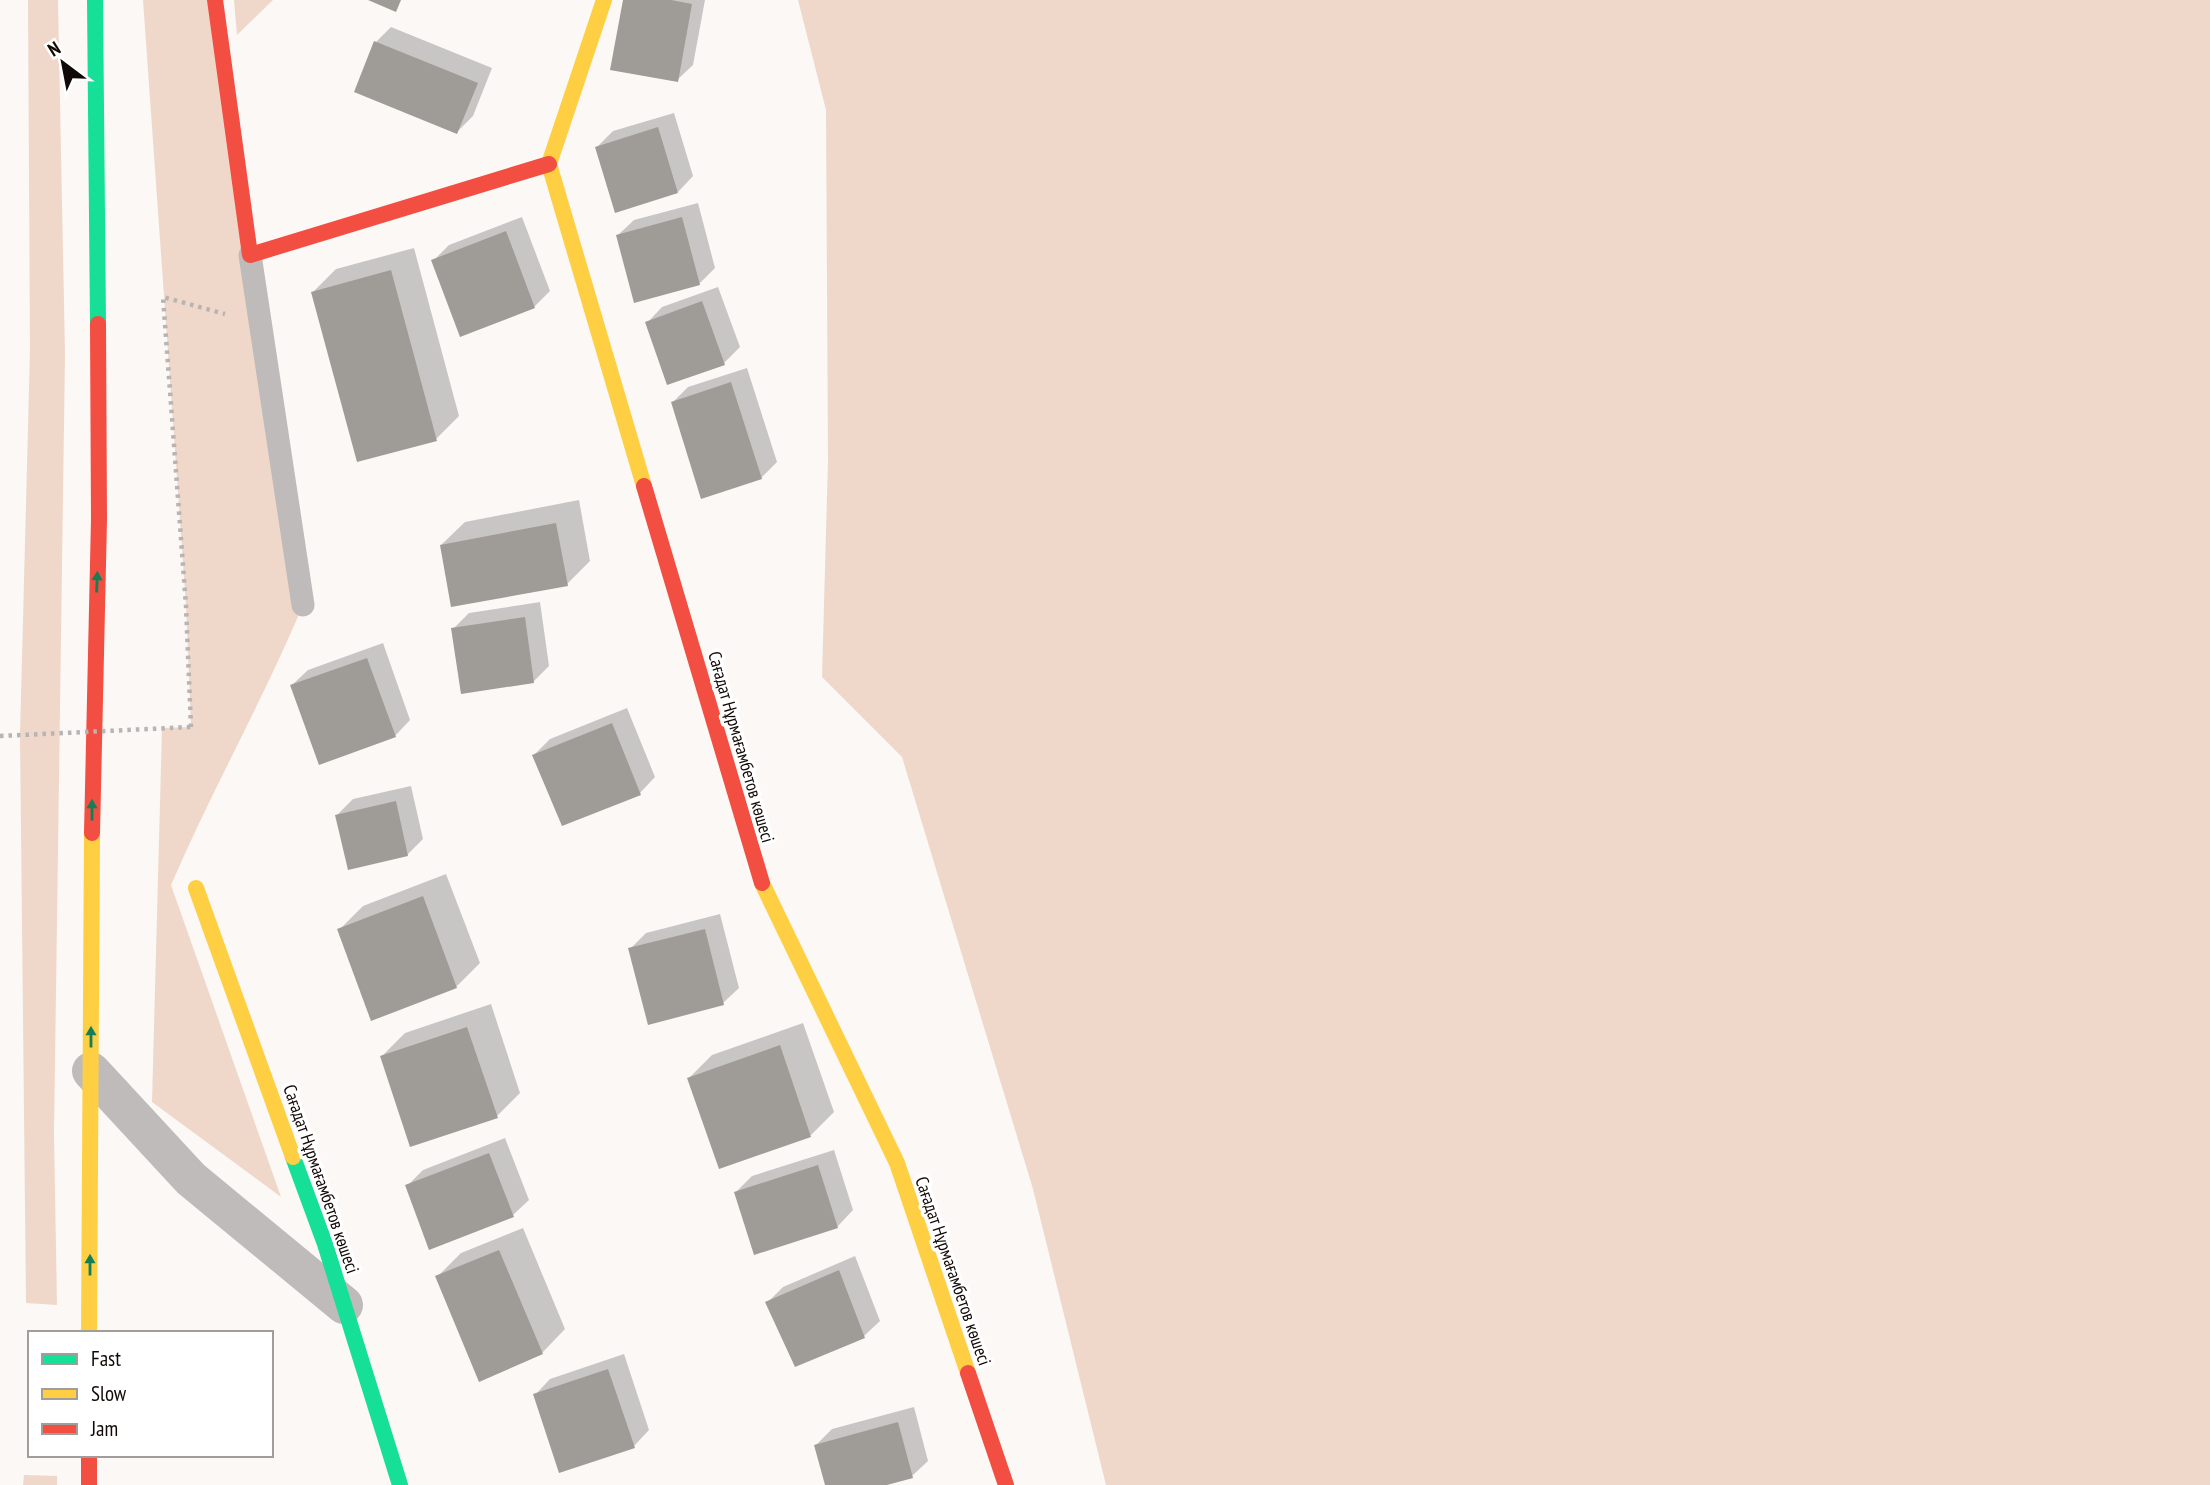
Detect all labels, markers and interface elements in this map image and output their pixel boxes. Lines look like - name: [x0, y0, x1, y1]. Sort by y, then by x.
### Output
- north arrow: [28, 28, 98, 98]
- text: N: [43, 36, 65, 61]
- one-way arrow: [91, 571, 103, 593]
- street label: Сағадат Нұрмағамбетов көшесі: [703, 648, 780, 845]
- one-way arrow: [86, 798, 98, 820]
- one-way arrow: [85, 1026, 97, 1048]
- street label: Сағадат Нұрмағамбетов көшесі: [278, 1081, 365, 1276]
- street label: Сағадат Нұрмағамбетов көшесі: [910, 1173, 997, 1368]
- one-way arrow: [84, 1253, 96, 1275]
- legend: [28, 1331, 273, 1457]
- text: Fast: [91, 1345, 121, 1372]
- text: Slow: [91, 1380, 127, 1407]
- text: Jam: [90, 1415, 118, 1442]

